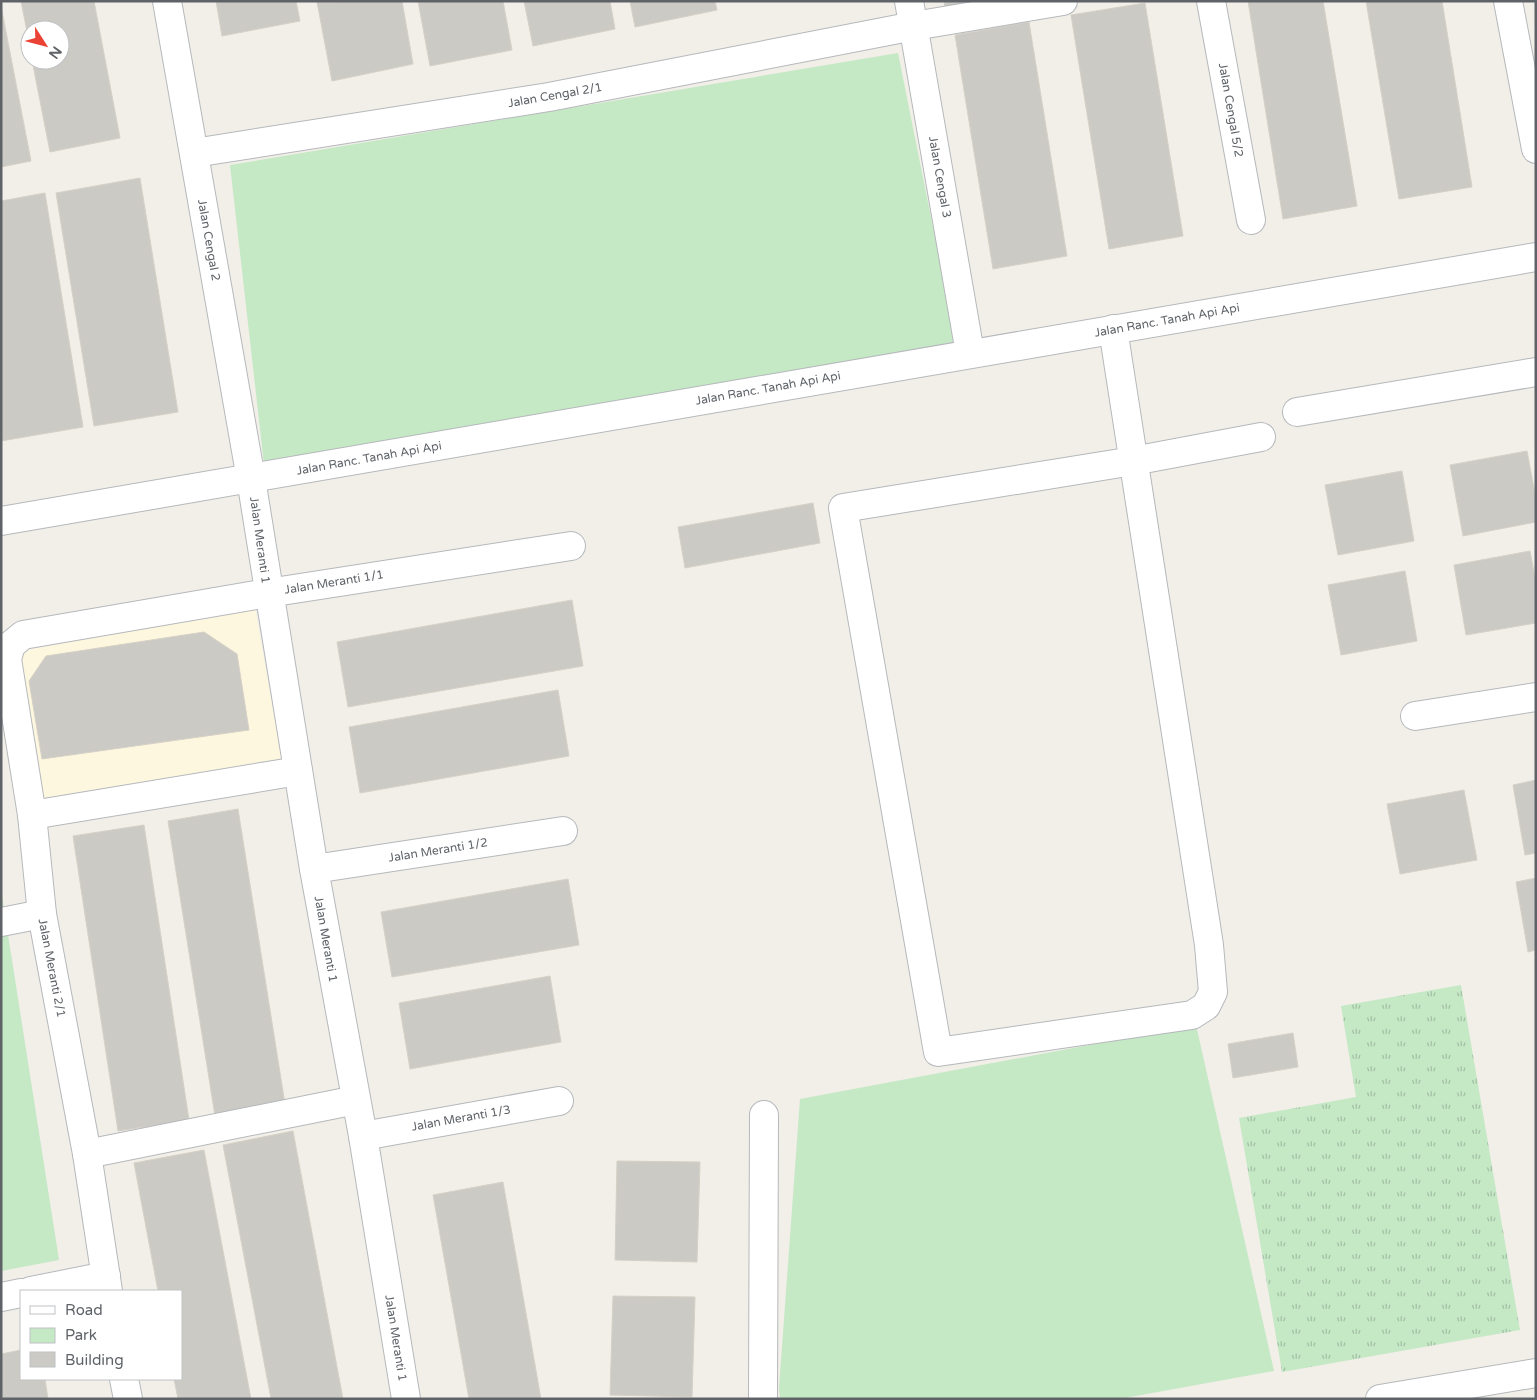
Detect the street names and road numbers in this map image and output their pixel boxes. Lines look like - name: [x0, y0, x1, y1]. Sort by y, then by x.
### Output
- street label: Jalan Cengal 5/2: [1216, 62, 1246, 158]
- street label: Jalan Cengal 2/1: [507, 80, 603, 110]
- street label: Jalan Cengal 3: [926, 135, 954, 219]
- street label: Jalan Cengal 2: [195, 198, 223, 282]
- street label: Jalan Ranc. Tanah Api Api: [1093, 300, 1241, 340]
- street label: Jalan Ranc. Tanah Api Api: [694, 368, 842, 408]
- street label: Jalan Ranc. Tanah Api Api: [295, 438, 443, 478]
- street label: Jalan Meranti 1: [247, 496, 273, 584]
- street label: Jalan Meranti 1/1: [283, 567, 385, 597]
- street label: Jalan Meranti 1/2: [387, 835, 489, 865]
- street label: Jalan Meranti 1: [312, 895, 340, 983]
- street label: Jalan Meranti 2/1: [36, 917, 68, 1019]
- street label: Jalan Meranti 1/3: [410, 1102, 512, 1134]
- street label: Jalan Meranti 1: [382, 1294, 410, 1382]

